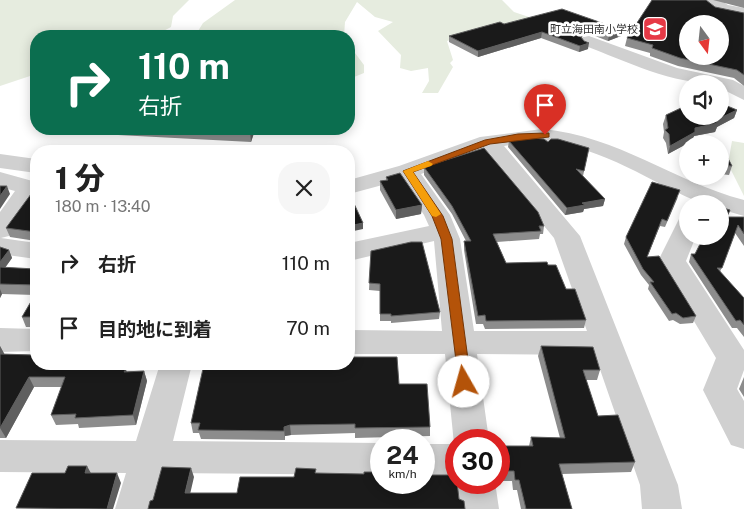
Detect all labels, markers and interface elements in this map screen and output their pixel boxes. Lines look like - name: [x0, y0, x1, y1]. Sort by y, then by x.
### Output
- north arrow: [679, 15, 729, 65]
- map controls: [679, 15, 729, 245]
- school or university icon: 町立海田南小学校: [642, 16, 668, 42]
- place label: 町立海田南小学校: [550, 23, 638, 35]
- text: 110 m: [138, 46, 230, 87]
- icon: right: [55, 50, 120, 115]
- button: sound: [679, 75, 729, 125]
- pin: [524, 84, 566, 135]
- icon: arrive: [531, 91, 559, 119]
- text: 右折: [138, 93, 182, 119]
- button: +: [679, 135, 729, 185]
- text: 1 分: [55, 160, 105, 196]
- button: close: [278, 162, 330, 214]
- button: −: [679, 195, 729, 245]
- text: 180 m · 13:40: [55, 197, 151, 216]
- icon: right: [55, 249, 83, 277]
- text: 110 m: [282, 252, 330, 274]
- text: 右折: [98, 253, 136, 275]
- icon: arrive: [55, 314, 83, 342]
- text: 70 m: [286, 317, 330, 339]
- text: 目的地に到着: [98, 318, 212, 340]
- position arrow: [437, 355, 489, 407]
- speed limit sign: 30: [445, 429, 510, 494]
- text: 24: [386, 440, 419, 470]
- text: km/h: [388, 467, 417, 481]

